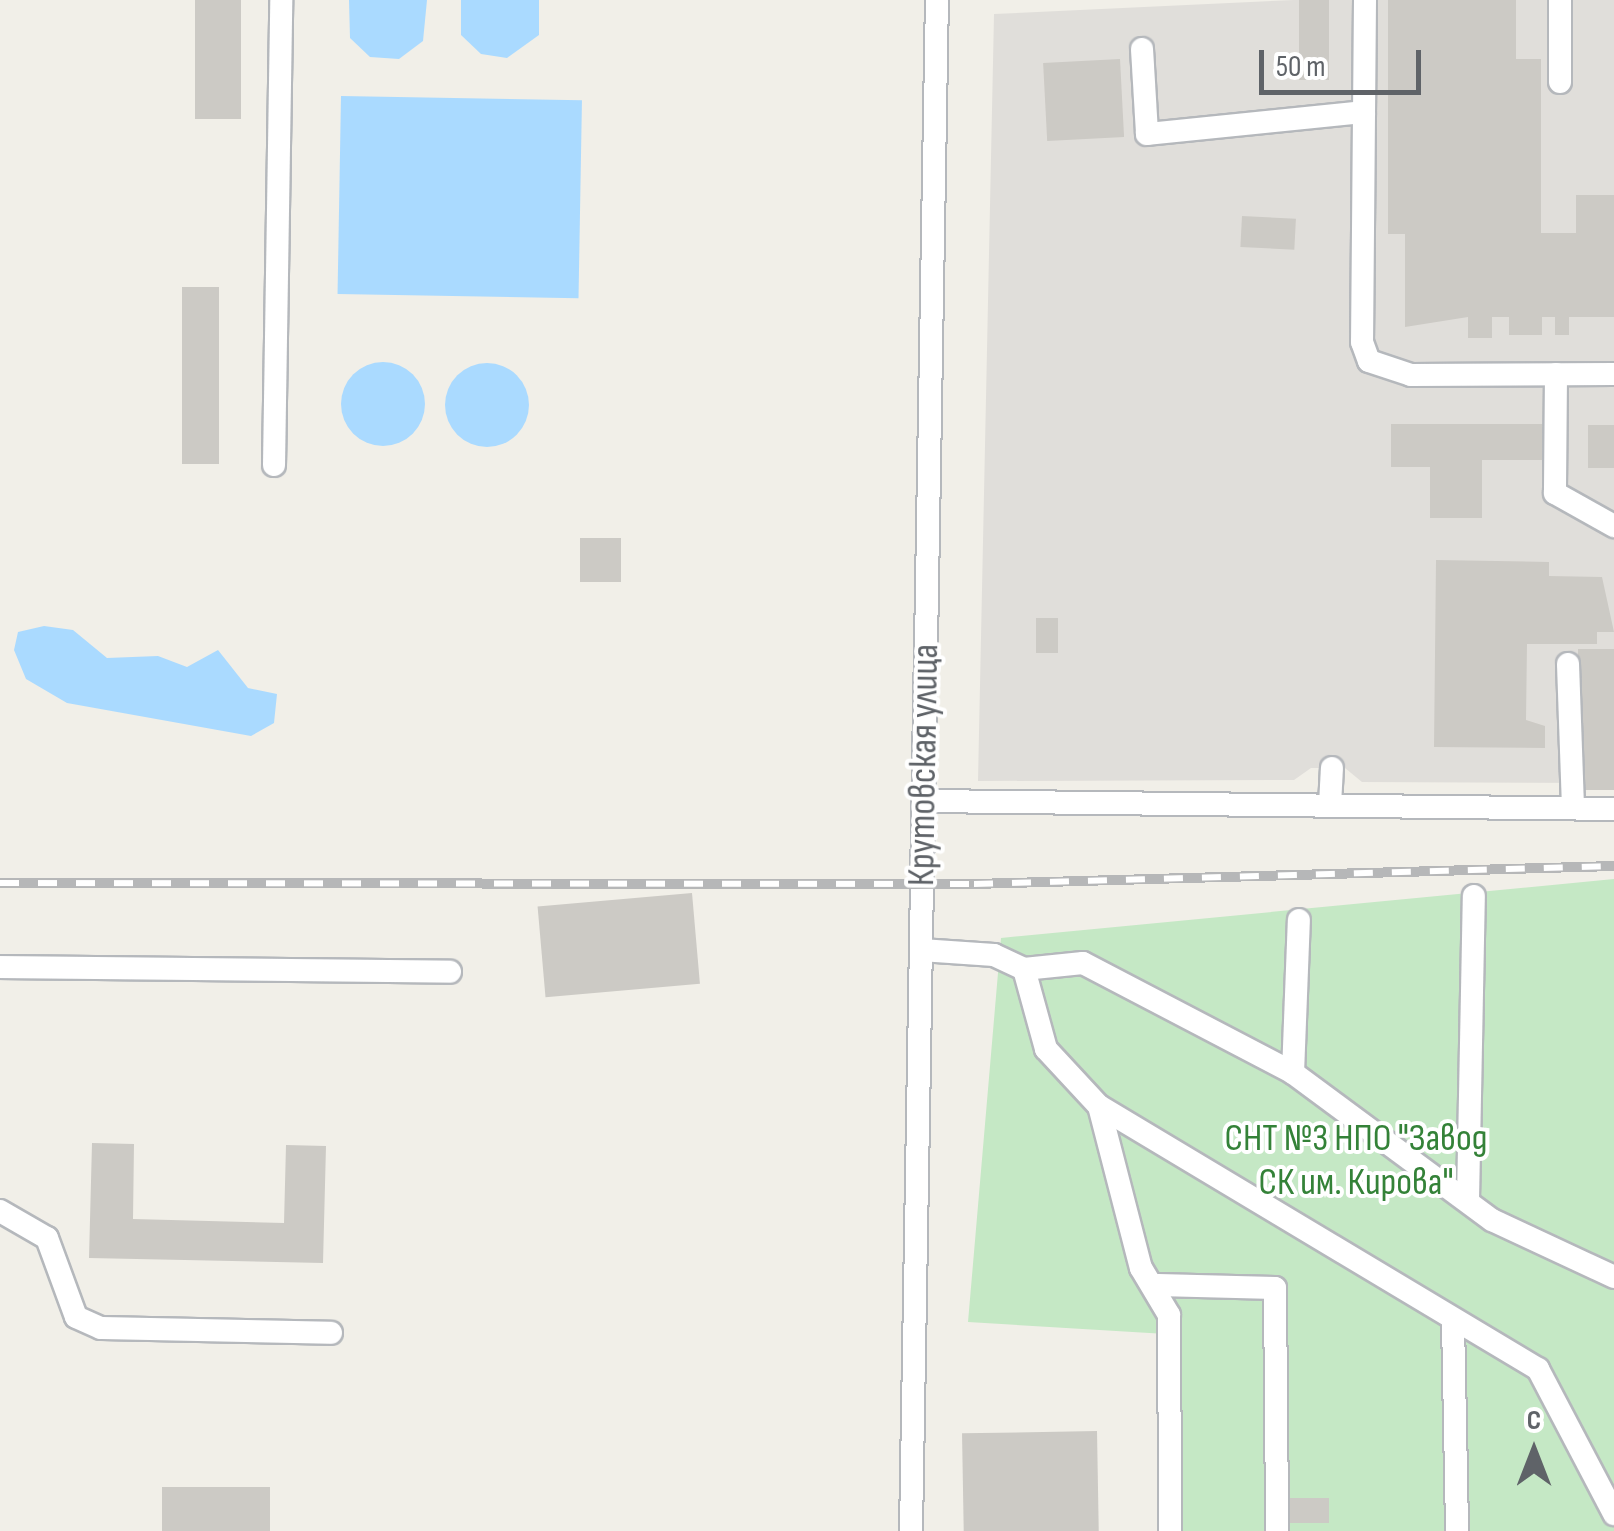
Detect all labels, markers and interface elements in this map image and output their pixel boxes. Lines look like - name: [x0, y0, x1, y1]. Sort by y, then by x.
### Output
- scale bar: [1264, 30, 1426, 92]
- text: 50 m: [1276, 49, 1325, 85]
- street label: Крутовская улица: [899, 644, 949, 886]
- park label: СНТ №3 НПО "Завод СК им. Кирова": [1225, 1116, 1487, 1206]
- north arrow: [1484, 1401, 1584, 1501]
- text: С: [1527, 1404, 1541, 1437]

